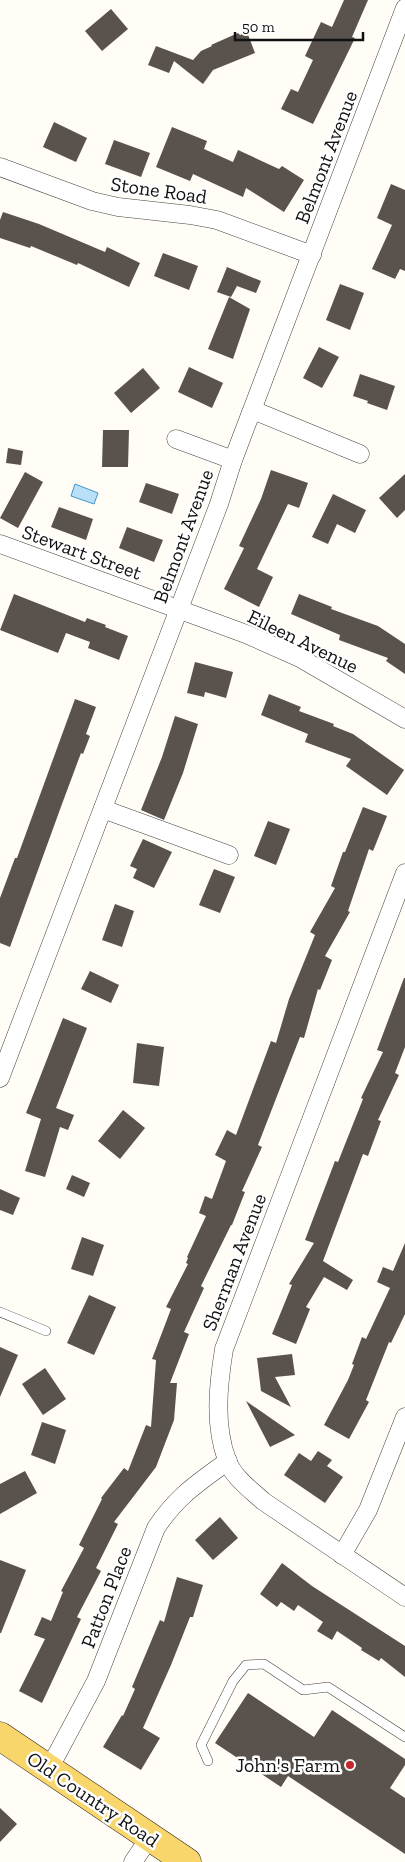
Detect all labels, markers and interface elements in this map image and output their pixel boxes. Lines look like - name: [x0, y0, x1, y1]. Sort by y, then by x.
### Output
- scale bar: [235, 10, 362, 42]
- text: 50 m: [242, 18, 275, 36]
- street label: Belmont Avenue: [290, 87, 362, 227]
- street label: Stone Road: [109, 171, 209, 209]
- street label: Belmont Avenue: [148, 466, 218, 606]
- street label: Stewart Street: [19, 519, 146, 585]
- street label: Eileen Avenue: [244, 604, 362, 678]
- street label: Sherman Avenue: [197, 1190, 271, 1334]
- street label: Patton Place: [76, 1543, 136, 1651]
- street label: Old Country Road: [22, 1746, 164, 1852]
- place label: John's Farm: [235, 1753, 341, 1777]
- marker: John's Farm: [344, 1759, 356, 1771]

